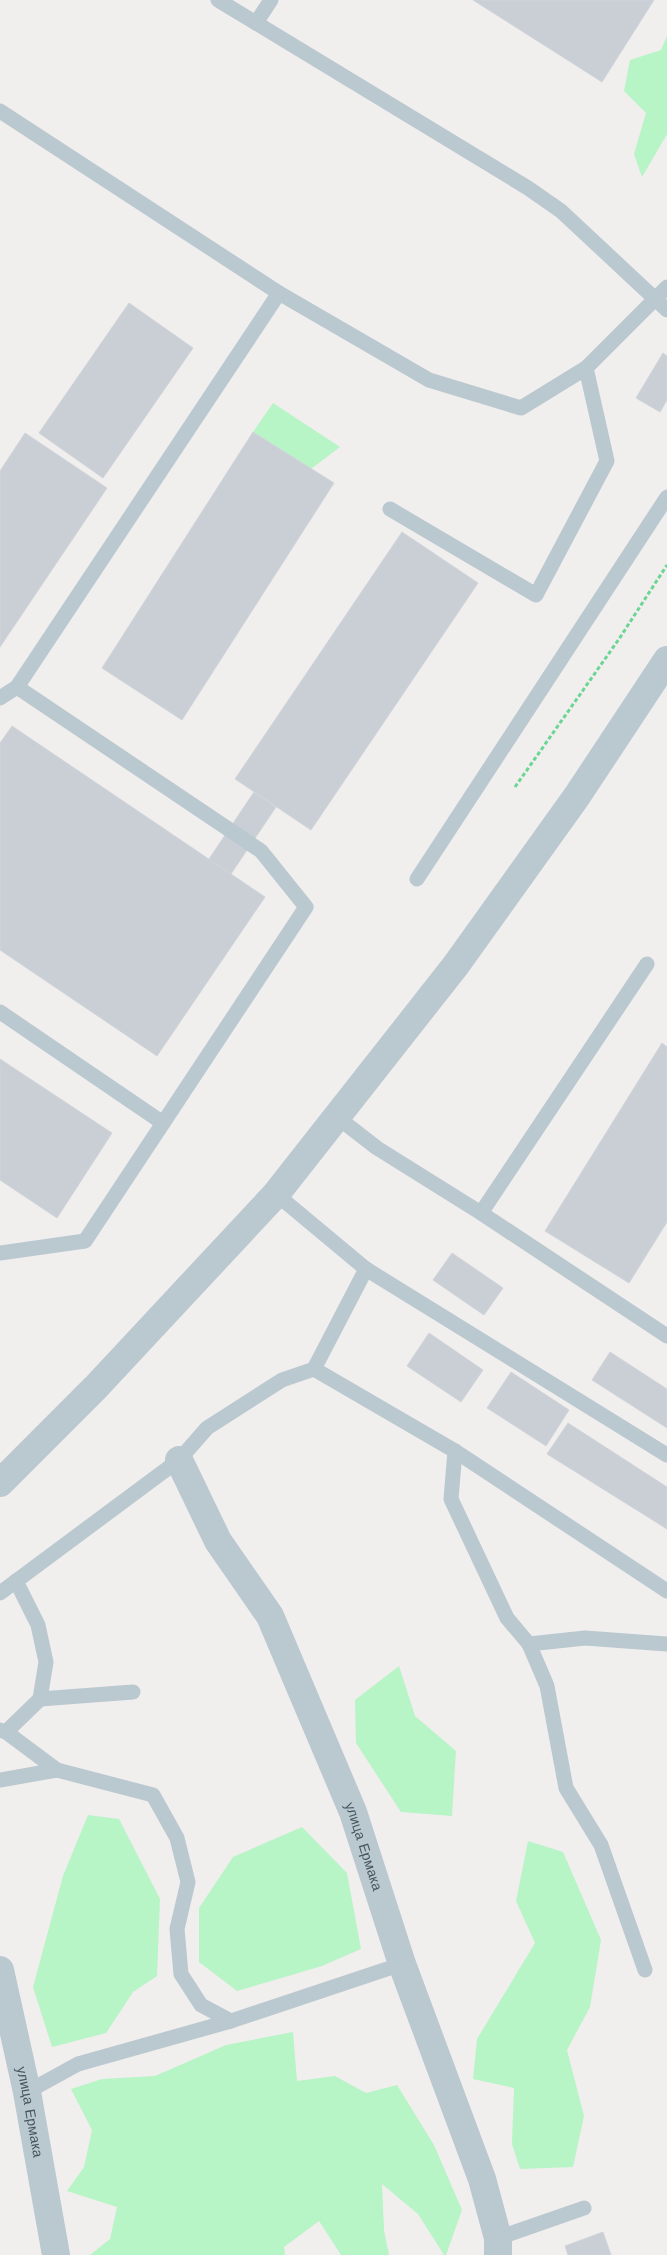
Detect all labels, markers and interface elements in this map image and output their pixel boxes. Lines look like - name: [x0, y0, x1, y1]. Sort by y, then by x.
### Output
- street label: улица Ермака: [342, 1800, 386, 1893]
- street label: улица Ермака: [14, 2065, 46, 2159]

